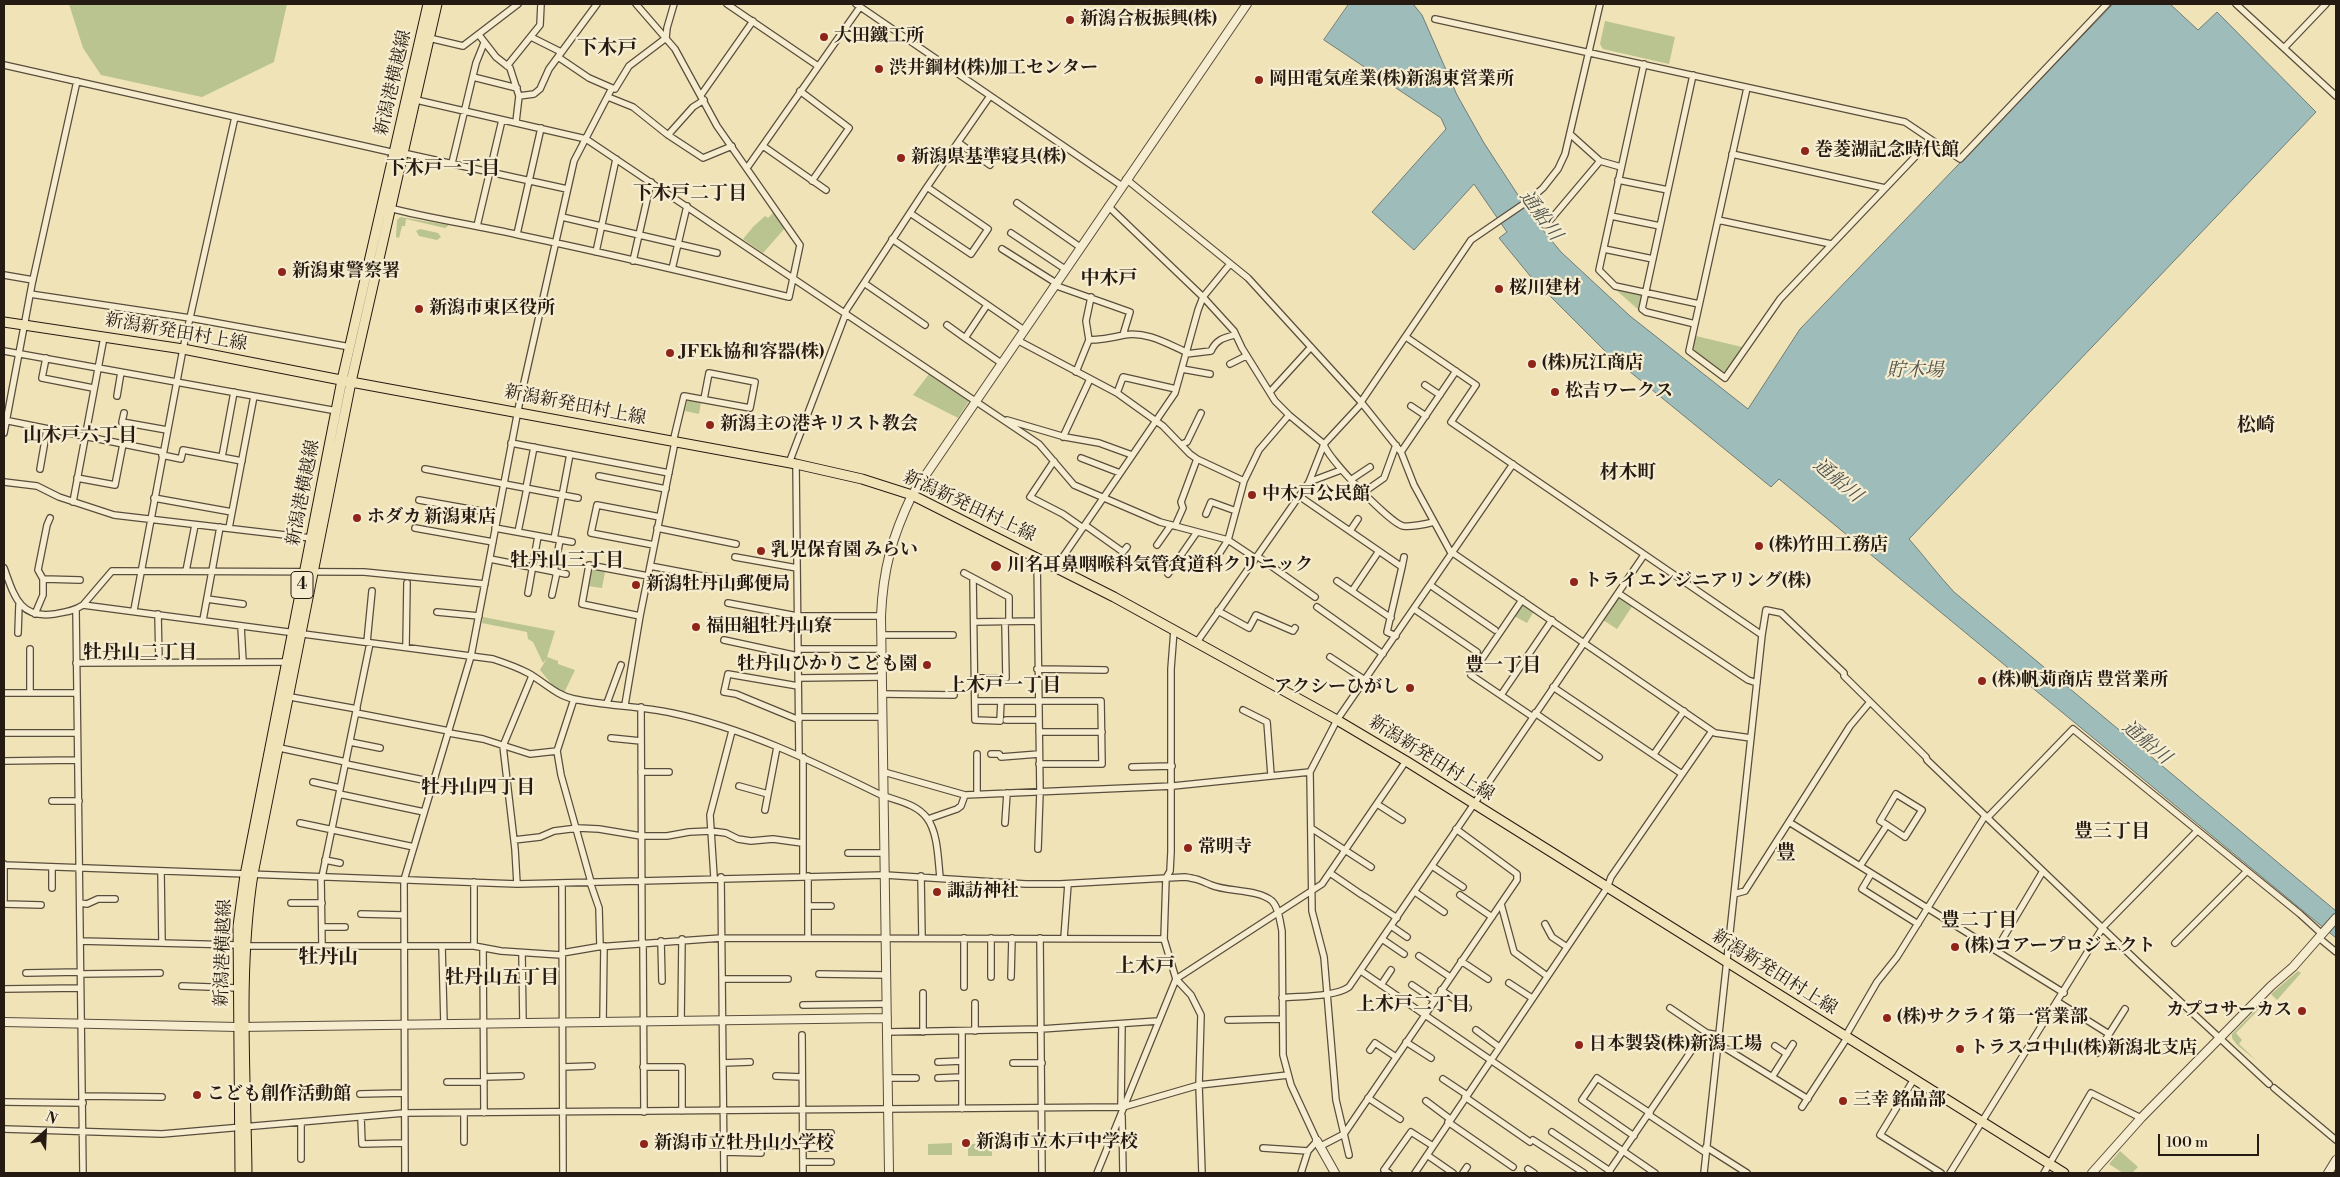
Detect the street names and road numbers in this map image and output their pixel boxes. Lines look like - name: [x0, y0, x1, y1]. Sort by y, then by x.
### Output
- street label: 新潟港横越線: [371, 28, 417, 138]
- street label: 新潟新発田村上線: [103, 310, 249, 356]
- street label: 新潟新発田村上線: [502, 382, 648, 430]
- street label: 新潟港横越線: [283, 438, 325, 548]
- street label: 新潟新発田村上線: [899, 467, 1039, 547]
- road number: 4: [291, 572, 313, 598]
- street label: 新潟新発田村上線: [1364, 712, 1498, 806]
- street label: 新潟港横越線: [211, 899, 237, 1007]
- street label: 新潟新発田村上線: [1707, 926, 1841, 1020]

